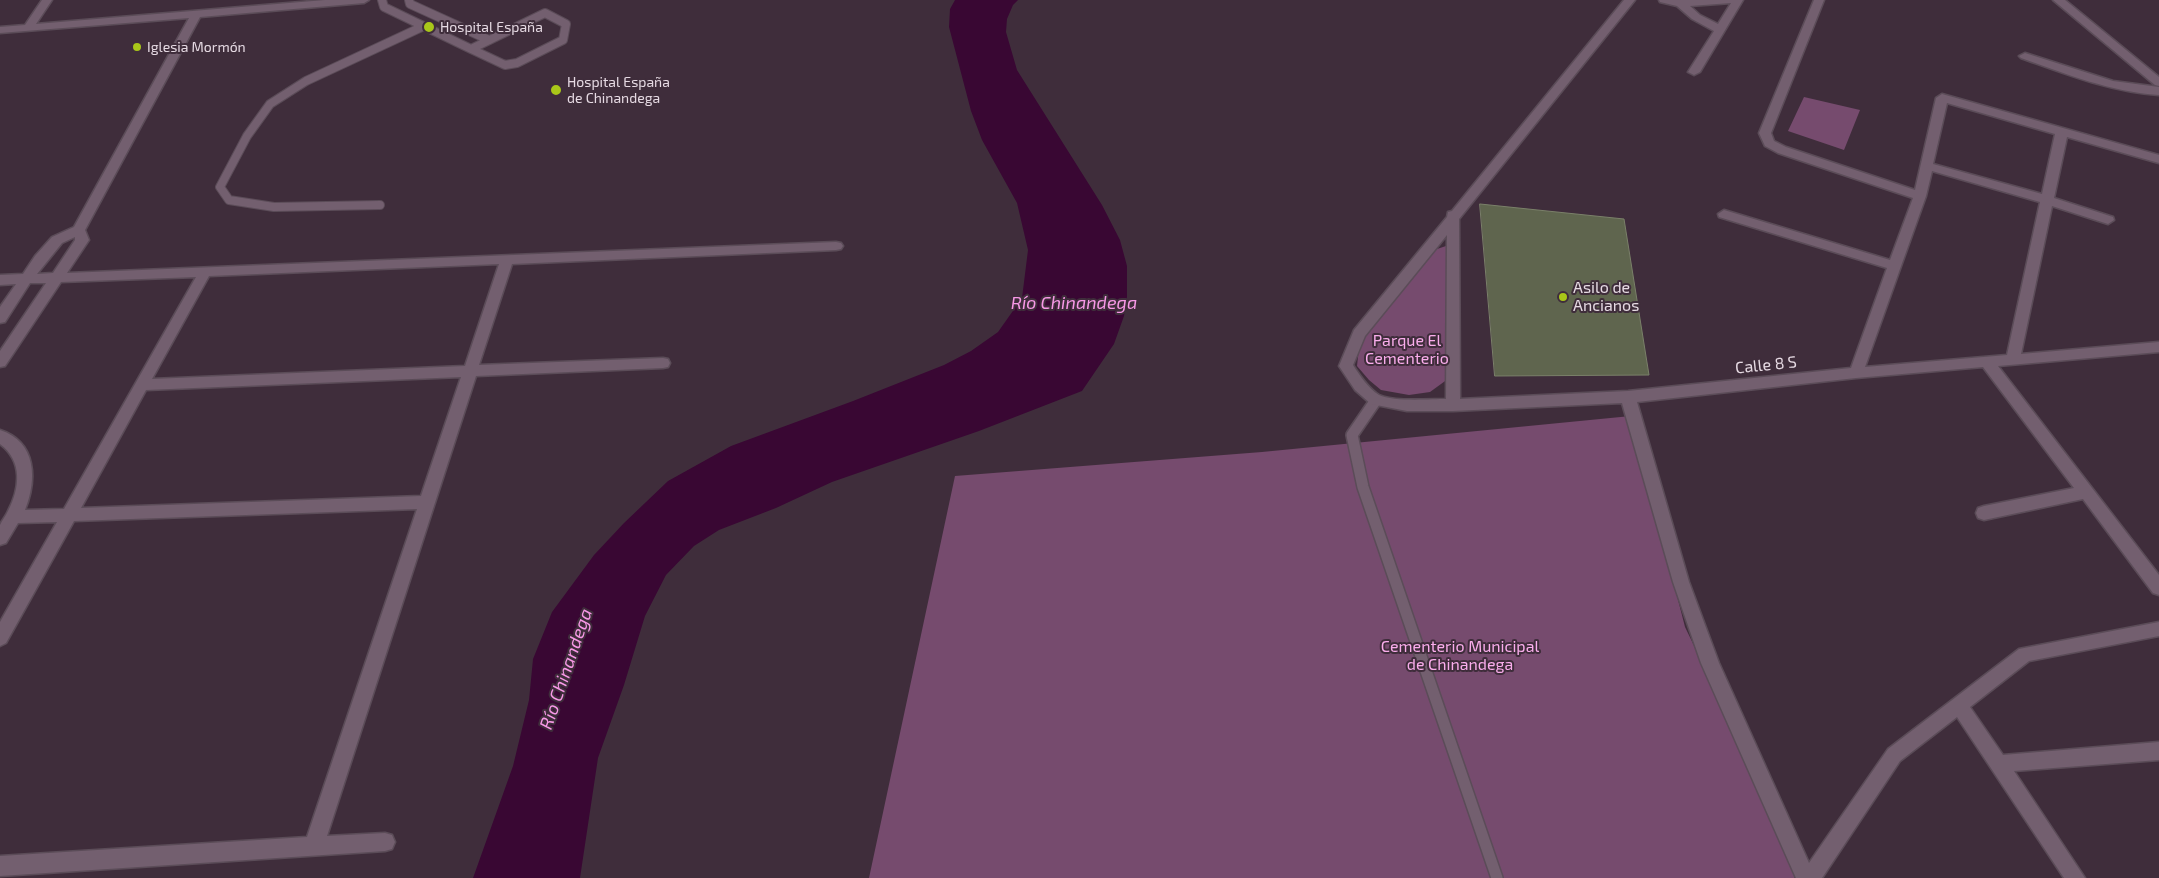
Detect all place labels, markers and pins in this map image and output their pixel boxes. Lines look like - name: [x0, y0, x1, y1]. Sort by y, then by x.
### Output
- place label: Hospital España: [440, 19, 543, 35]
- marker: Hospital España: [422, 20, 436, 34]
- place label: Iglesia Mormón: [147, 39, 246, 55]
- marker: Iglesia Mormón: [131, 41, 143, 53]
- place label: Hospital España de Chinandega: [567, 74, 670, 106]
- marker: Hospital España de Chinandega: [549, 83, 563, 97]
- place label: Asilo de Ancianos: [1573, 278, 1639, 316]
- marker: Asilo de Ancianos: [1557, 291, 1569, 303]

